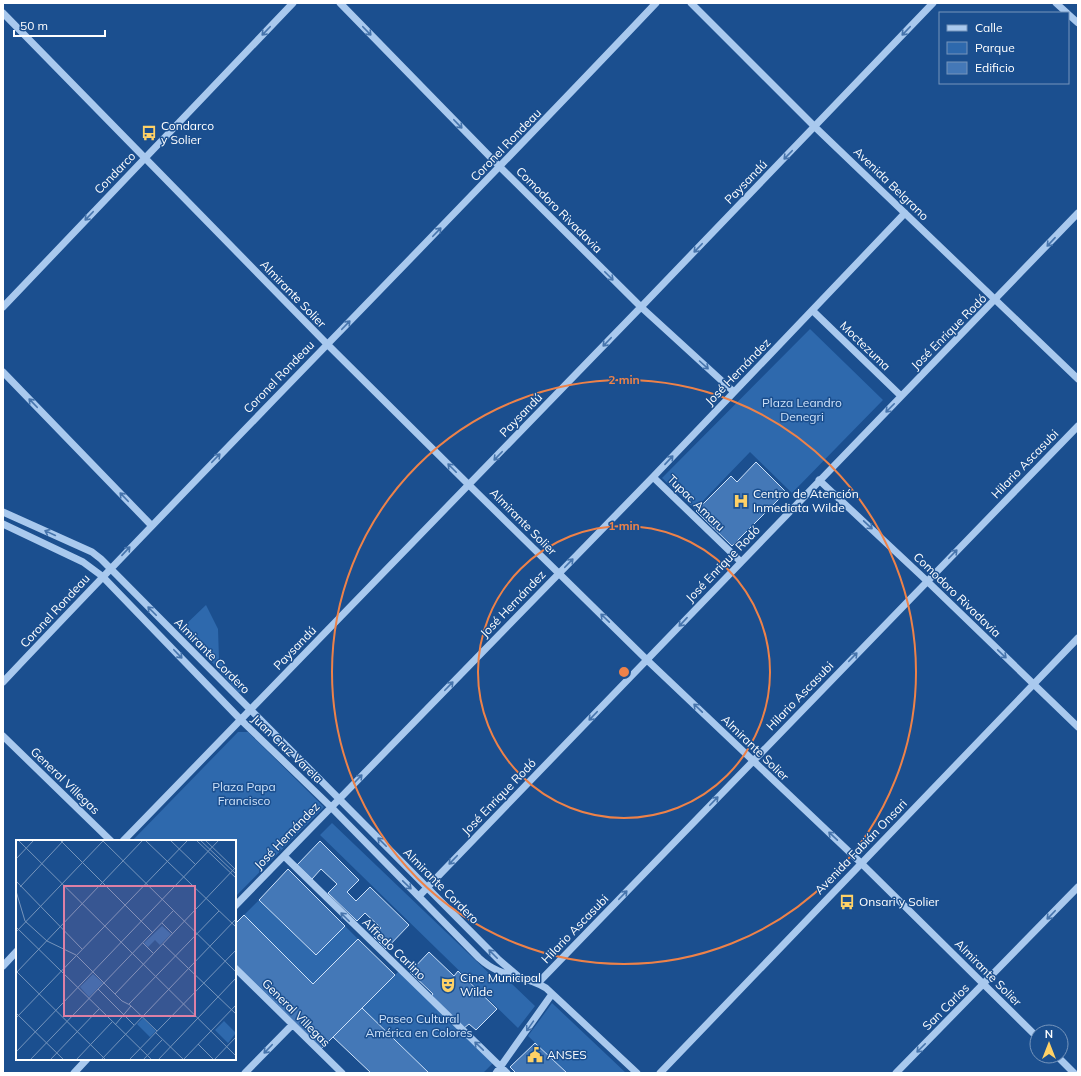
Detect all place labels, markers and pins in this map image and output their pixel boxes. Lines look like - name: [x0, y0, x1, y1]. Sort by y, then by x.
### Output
- place label: Condarco y Solier: [161, 118, 214, 147]
- bus stop icon: Condarco y Solier: [140, 124, 158, 142]
- place label: Centro de Atención Inmediata Wilde: [753, 486, 859, 515]
- hospital icon: Centro de Atención Inmediata Wilde: [732, 492, 750, 510]
- centre of rings: [617, 665, 631, 679]
- bus stop icon: Onsari y Solier: [838, 893, 856, 911]
- place label: Onsari y Solier: [859, 894, 940, 909]
- place label: Cine Municipal Wilde: [460, 970, 541, 999]
- theatre icon: Cine Municipal Wilde: [439, 976, 457, 994]
- public building icon: ANSES: [526, 1046, 544, 1064]
- place label: ANSES: [547, 1047, 587, 1062]

